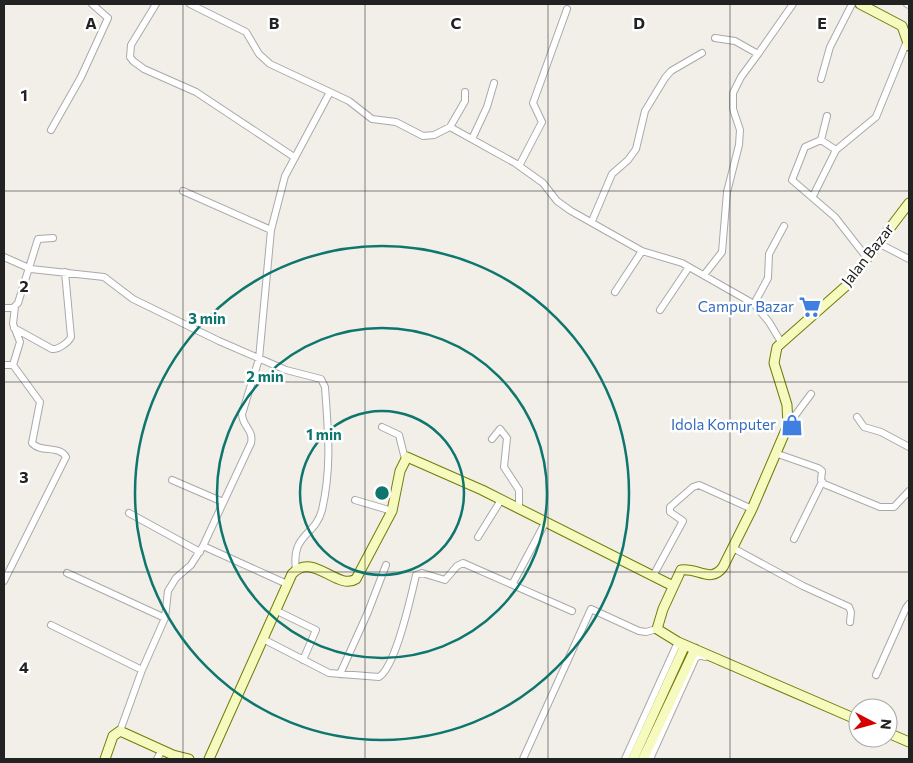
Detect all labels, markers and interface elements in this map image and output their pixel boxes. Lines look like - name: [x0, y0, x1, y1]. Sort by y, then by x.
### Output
- text: A: [85, 13, 97, 32]
- text: B: [269, 13, 280, 32]
- text: C: [451, 13, 462, 32]
- text: D: [633, 13, 645, 32]
- text: E: [817, 13, 827, 32]
- text: 1: [20, 85, 28, 104]
- street label: Jalan Bazar: [837, 220, 897, 289]
- text: 2: [19, 276, 29, 295]
- supermarket icon: Campur Bazar: [797, 294, 823, 320]
- place label: Campur Bazar: [698, 297, 794, 315]
- text: 3 min: [188, 309, 226, 327]
- text: 2 min: [246, 367, 284, 385]
- shop icon: Idola Komputer: [779, 412, 805, 438]
- place label: Idola Komputer: [671, 415, 776, 433]
- text: 1 min: [306, 425, 342, 443]
- text: 3: [19, 467, 29, 486]
- centre of rings: [373, 484, 391, 502]
- text: 4: [19, 657, 29, 676]
- north arrow: [848, 698, 898, 748]
- text: N: [877, 718, 895, 731]

